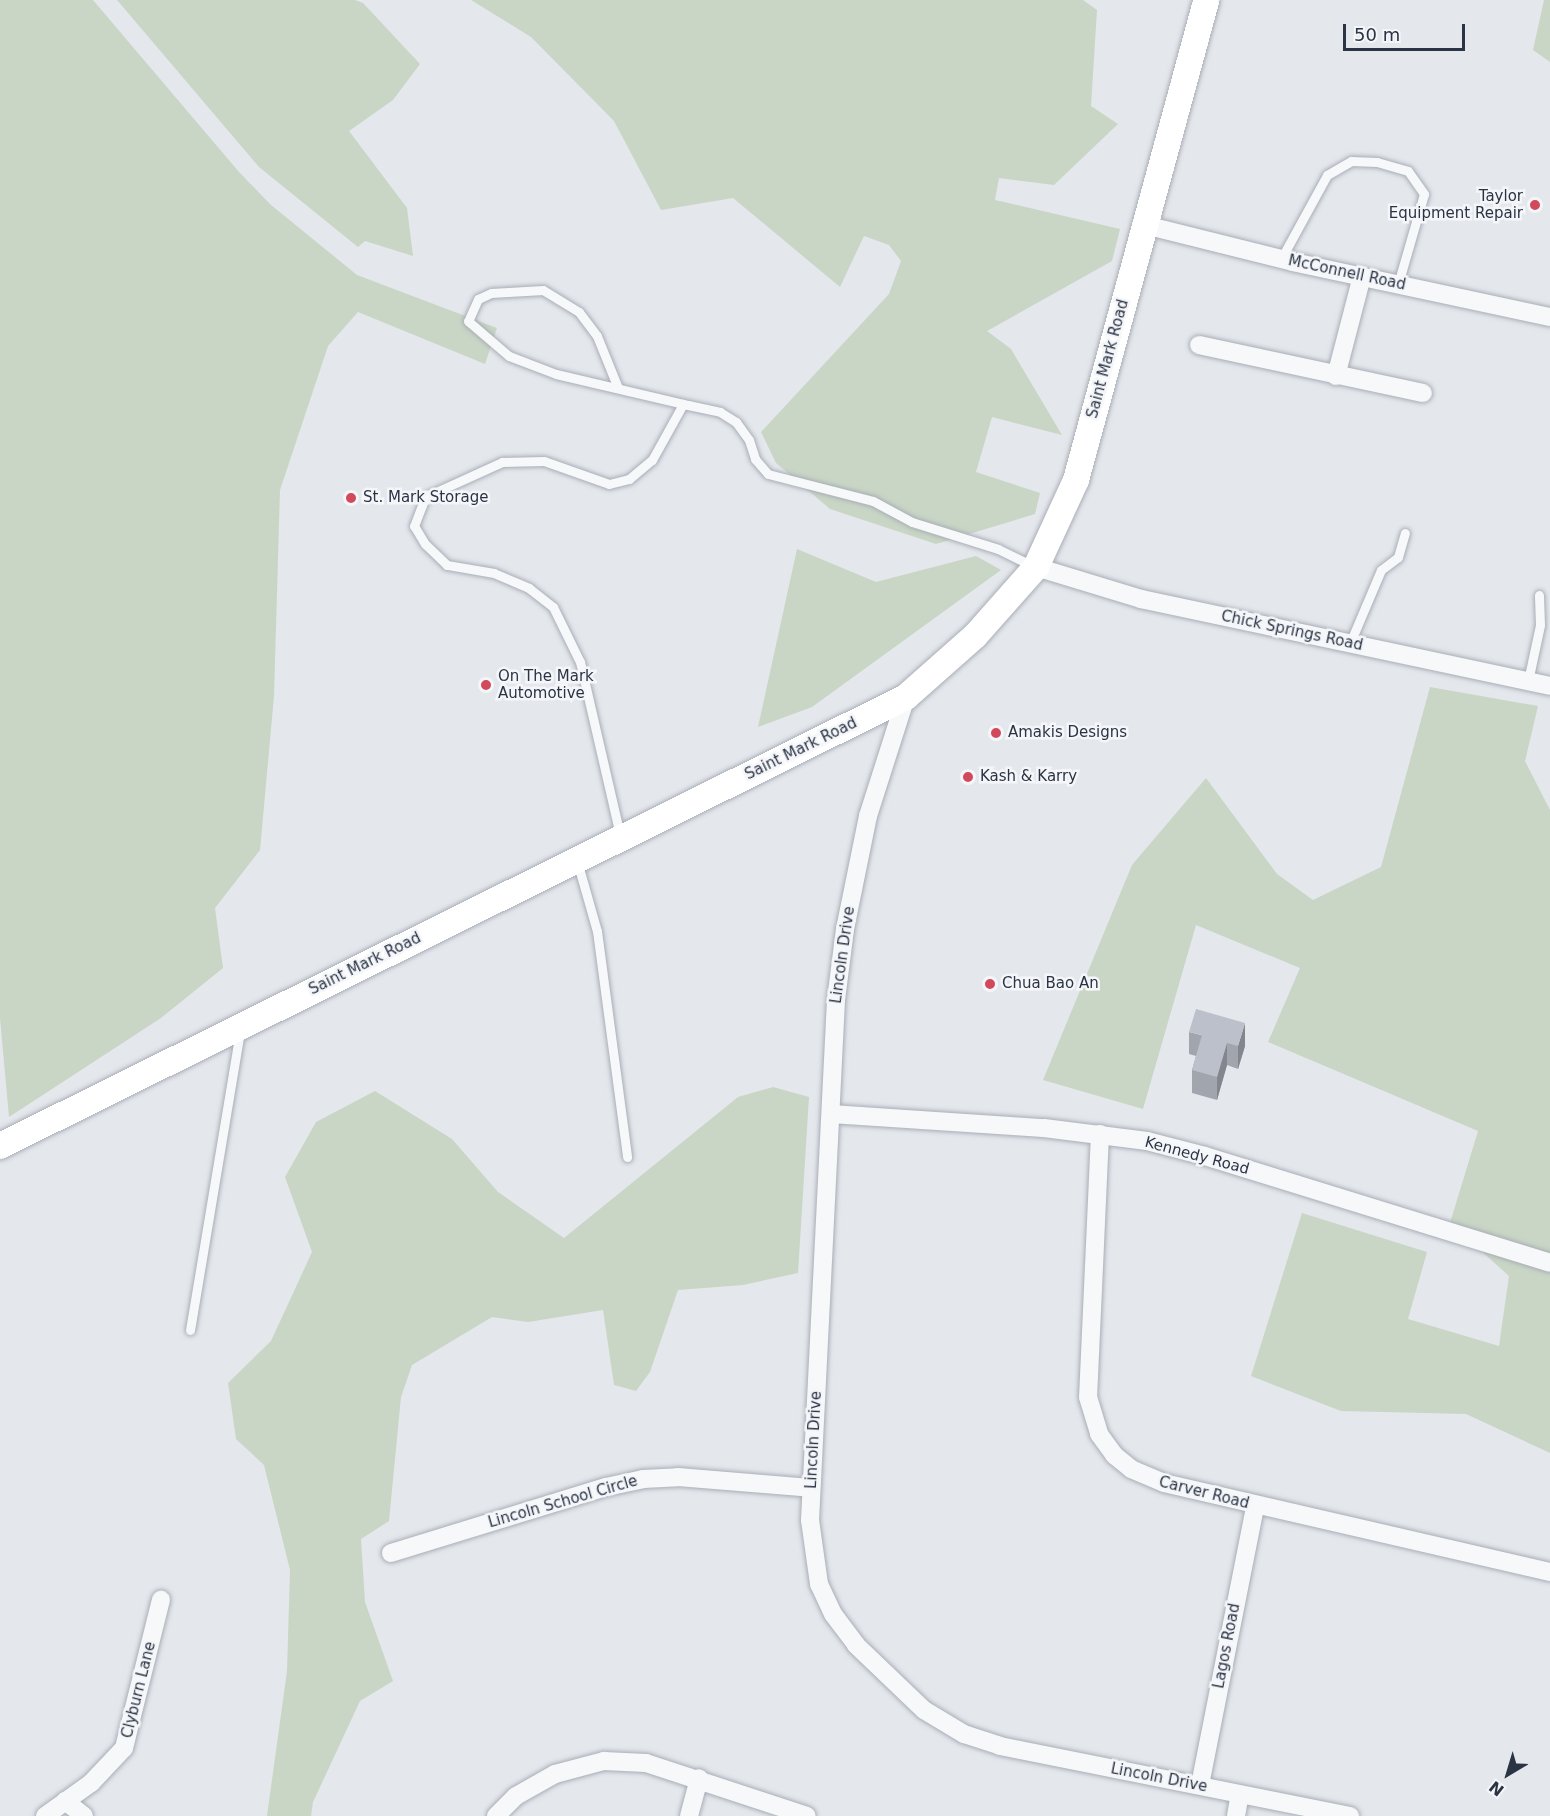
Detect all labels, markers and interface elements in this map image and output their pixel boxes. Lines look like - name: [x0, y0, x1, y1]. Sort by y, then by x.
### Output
- scale bar: [1346, 12, 1468, 50]
- text: 50 m: [1354, 24, 1400, 45]
- place label: Taylor Equipment Repair: [1389, 187, 1523, 222]
- marker: Taylor Equipment Repair: [1528, 198, 1542, 212]
- street label: McConnell Road: [1287, 252, 1407, 294]
- street label: Saint Mark Road: [1083, 298, 1133, 420]
- place label: St. Mark Storage: [363, 489, 488, 507]
- marker: St. Mark Storage: [344, 491, 358, 505]
- street label: Chick Springs Road: [1219, 607, 1365, 655]
- place label: On The Mark Automotive: [498, 667, 594, 702]
- marker: On The Mark Automotive: [479, 678, 493, 692]
- street label: Saint Mark Road: [742, 714, 860, 784]
- place label: Amakis Designs: [1008, 724, 1127, 742]
- marker: Amakis Designs: [989, 726, 1003, 740]
- place label: Kash & Karry: [980, 768, 1077, 786]
- marker: Kash & Karry: [961, 770, 975, 784]
- street label: Lincoln Drive: [827, 905, 859, 1005]
- street label: Saint Mark Road: [306, 929, 424, 999]
- place label: Chua Bao An: [1002, 975, 1099, 993]
- marker: Chua Bao An: [983, 977, 997, 991]
- street label: Kennedy Road: [1143, 1133, 1251, 1179]
- street label: Lincoln Drive: [802, 1391, 826, 1489]
- street label: Lincoln School Circle: [486, 1472, 640, 1532]
- street label: Carver Road: [1157, 1473, 1251, 1513]
- street label: Lagos Road: [1210, 1602, 1244, 1690]
- street label: Clyburn Lane: [118, 1640, 160, 1740]
- north arrow: [1478, 1744, 1538, 1804]
- street label: Lincoln Drive: [1109, 1760, 1209, 1796]
- text: N: [1485, 1777, 1508, 1800]

